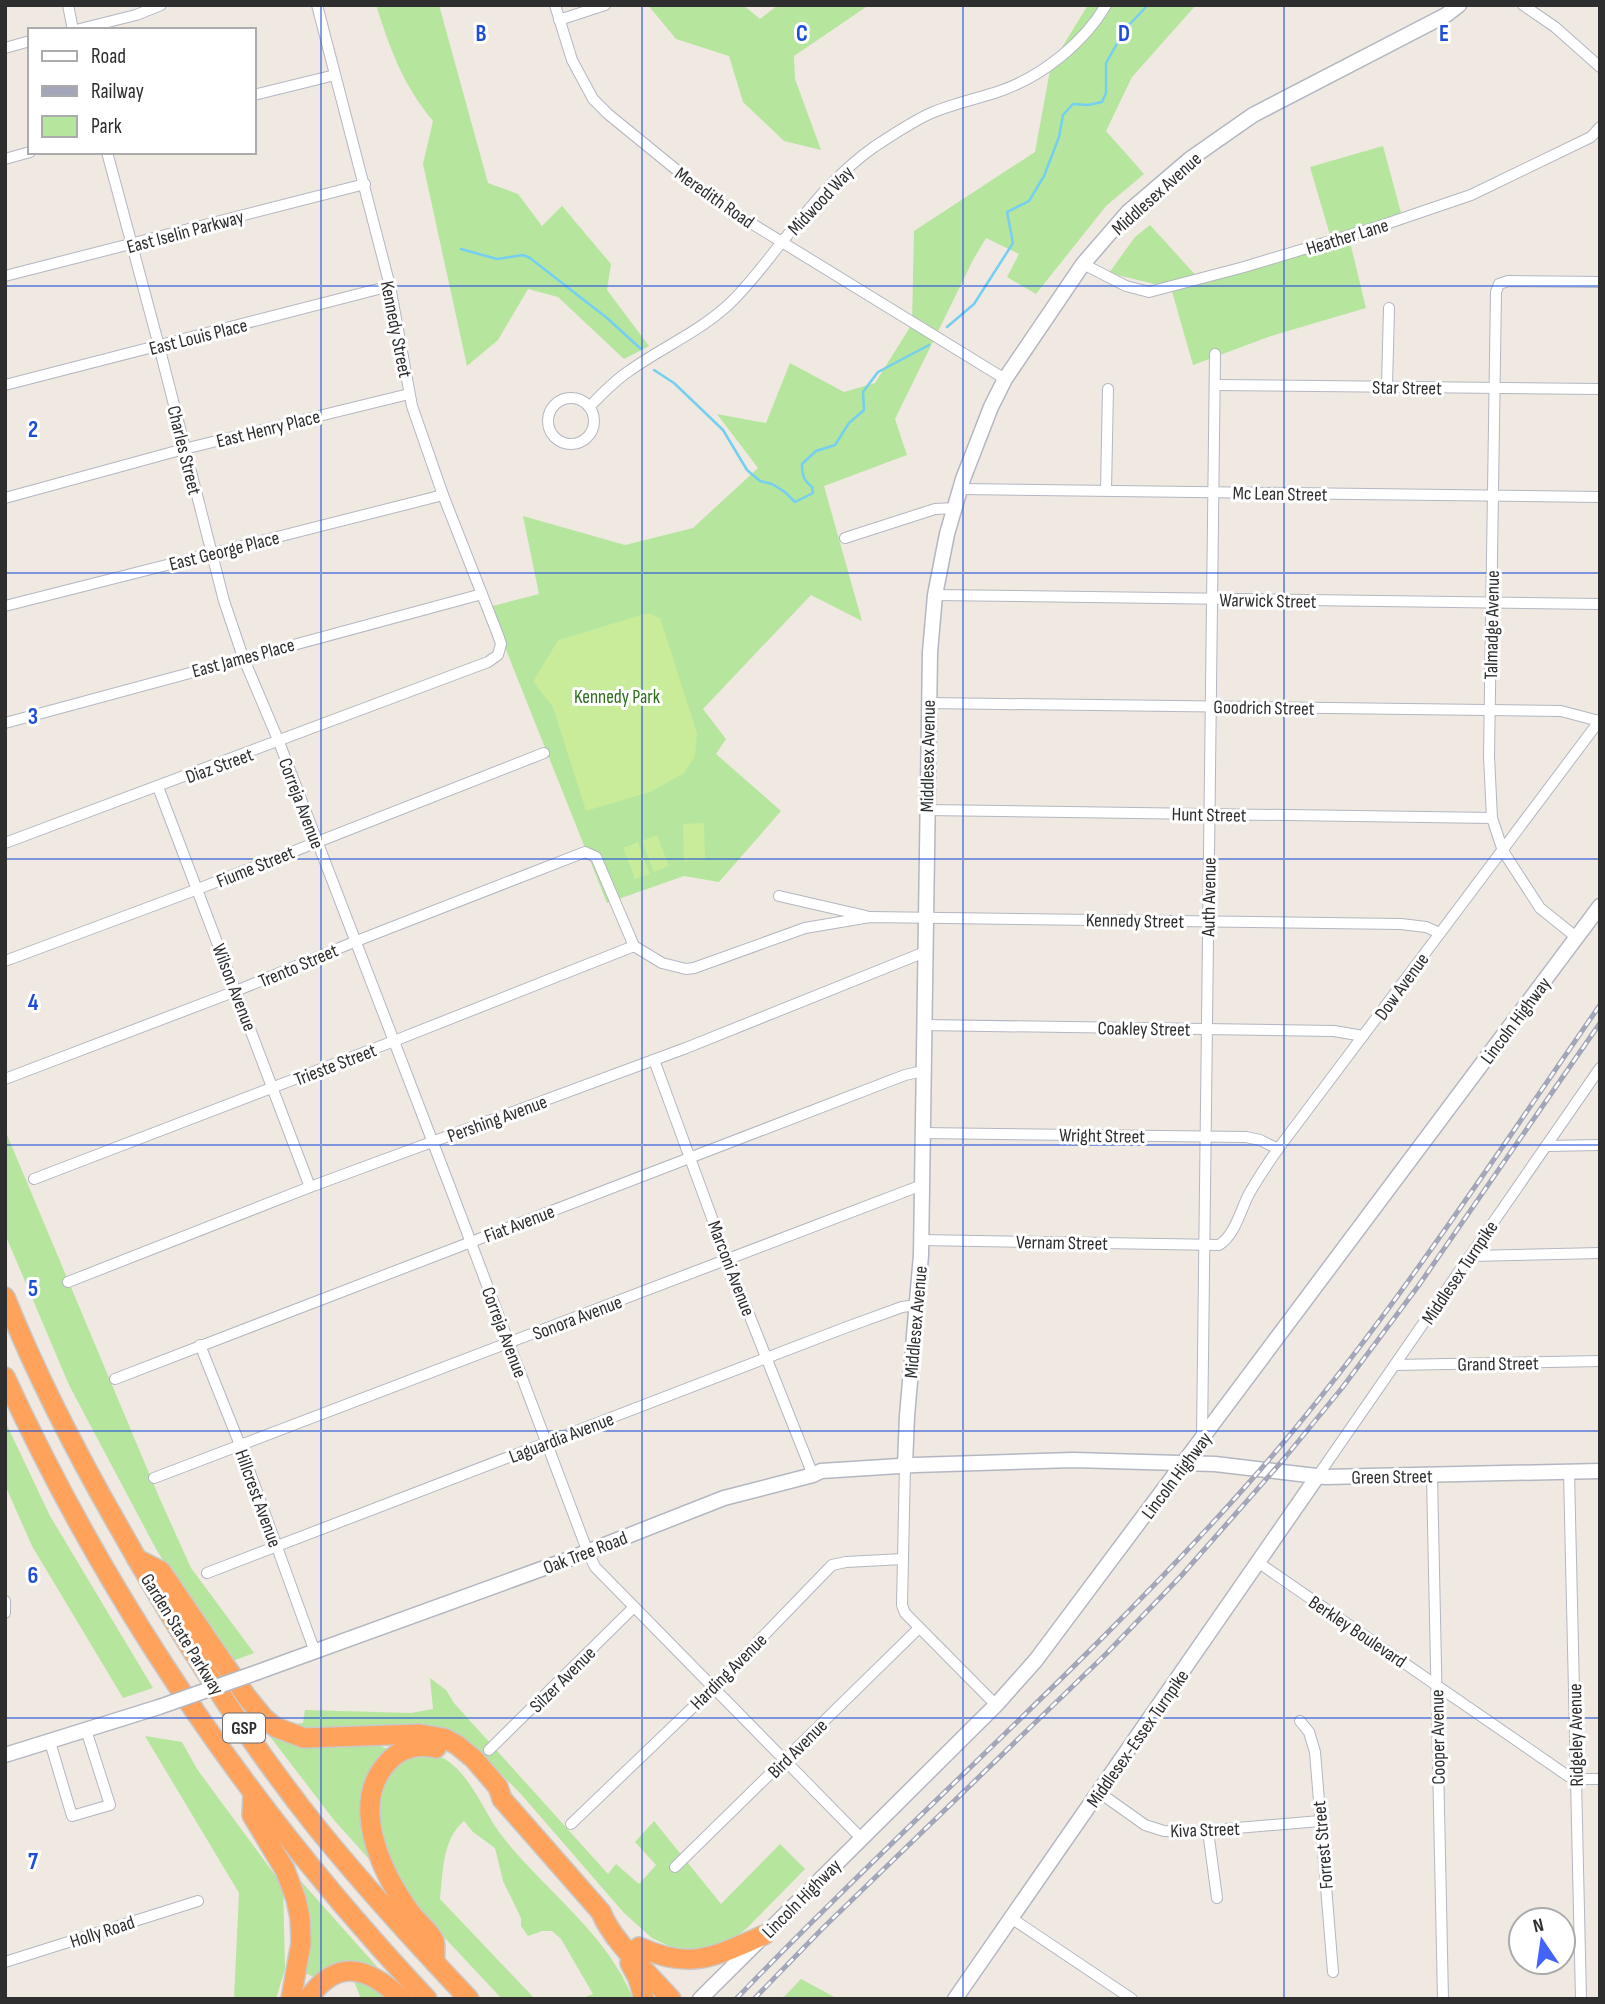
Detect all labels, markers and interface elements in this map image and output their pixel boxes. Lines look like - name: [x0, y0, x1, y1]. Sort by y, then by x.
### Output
- text: B: [476, 20, 487, 48]
- text: C: [796, 20, 808, 48]
- text: D: [1118, 20, 1130, 48]
- text: E: [1439, 20, 1449, 48]
- legend: [28, 28, 256, 154]
- text: Road: [91, 44, 126, 69]
- text: Railway: [91, 79, 144, 104]
- text: Park: [91, 114, 122, 139]
- street label: Middlesex Avenue: [1107, 148, 1207, 240]
- street label: Midwood Way: [783, 161, 859, 240]
- street label: Meredith Road: [670, 162, 758, 234]
- street label: East Iselin Parkway: [124, 206, 247, 259]
- street label: Heather Lane: [1304, 214, 1391, 261]
- street label: Kennedy Street: [375, 279, 416, 380]
- street label: East Louis Place: [147, 314, 250, 361]
- street label: Star Street: [1372, 376, 1442, 401]
- street label: Charles Street: [161, 403, 206, 498]
- street label: East Henry Place: [214, 405, 323, 453]
- text: 2: [28, 416, 38, 444]
- street label: Mc Lean Street: [1232, 482, 1328, 507]
- street label: East George Place: [167, 527, 282, 576]
- street label: Talmadge Avenue: [1480, 570, 1505, 680]
- street label: Warwick Street: [1219, 589, 1317, 614]
- street label: East James Place: [189, 634, 297, 683]
- park label: Kennedy Park: [574, 686, 661, 709]
- street label: Goodrich Street: [1213, 696, 1315, 721]
- street label: Middlesex Avenue: [916, 699, 941, 813]
- text: 3: [28, 703, 38, 731]
- street label: Diaz Street: [183, 744, 257, 789]
- street label: Correja Avenue: [273, 755, 328, 852]
- street label: Hunt Street: [1171, 803, 1247, 828]
- street label: Fiume Street: [213, 841, 298, 893]
- street label: Auth Avenue: [1197, 857, 1222, 938]
- street label: Kennedy Street: [1086, 909, 1184, 934]
- street label: Trento Street: [255, 939, 342, 993]
- street label: Wilson Avenue: [206, 941, 261, 1034]
- street label: Dow Avenue: [1370, 949, 1434, 1025]
- street label: Lincoln Highway: [1476, 972, 1557, 1069]
- text: 4: [28, 989, 39, 1017]
- street label: Coakley Street: [1097, 1017, 1191, 1042]
- street label: Trieste Street: [291, 1039, 380, 1092]
- street label: Pershing Avenue: [444, 1091, 551, 1148]
- street label: Wright Street: [1059, 1124, 1145, 1149]
- street label: Fiat Avenue: [481, 1200, 558, 1248]
- street label: Middlesex Turnpike: [1417, 1217, 1503, 1329]
- street label: Marconi Avenue: [702, 1218, 759, 1319]
- street label: Vernam Street: [1016, 1231, 1108, 1256]
- street label: Middlesex Avenue: [900, 1265, 933, 1379]
- text: 5: [28, 1275, 38, 1303]
- street label: Correja Avenue: [476, 1284, 531, 1381]
- street label: Sonora Avenue: [530, 1291, 626, 1346]
- street label: Grand Street: [1457, 1352, 1539, 1377]
- street label: Laguardia Avenue: [506, 1408, 617, 1469]
- street label: Lincoln Highway: [1137, 1427, 1218, 1524]
- street label: Hillcrest Avenue: [229, 1446, 286, 1551]
- street label: Green Street: [1351, 1465, 1433, 1490]
- street label: Oak Tree Road: [540, 1527, 631, 1580]
- text: 6: [28, 1562, 38, 1590]
- street label: Garden State Parkway: [135, 1570, 229, 1700]
- street label: Berkley Boulevard: [1304, 1591, 1410, 1673]
- street label: Harding Avenue: [686, 1629, 772, 1715]
- street label: Silzer Avenue: [525, 1642, 601, 1718]
- street label: Middlesex-Essex Turnpike: [1082, 1666, 1194, 1812]
- street label: Ridgeley Avenue: [1564, 1683, 1589, 1787]
- street label: Cooper Avenue: [1426, 1689, 1451, 1785]
- road number: GSP: [223, 1714, 265, 1742]
- street label: Bird Avenue: [764, 1715, 833, 1784]
- street label: Forrest Street: [1308, 1799, 1339, 1890]
- street label: Kiva Street: [1170, 1818, 1240, 1843]
- text: 7: [28, 1848, 38, 1876]
- street label: Lincoln Highway: [758, 1854, 847, 1943]
- north arrow: [1507, 1906, 1577, 1976]
- street label: Holly Road: [67, 1911, 138, 1954]
- text: N: [1531, 1914, 1546, 1938]

